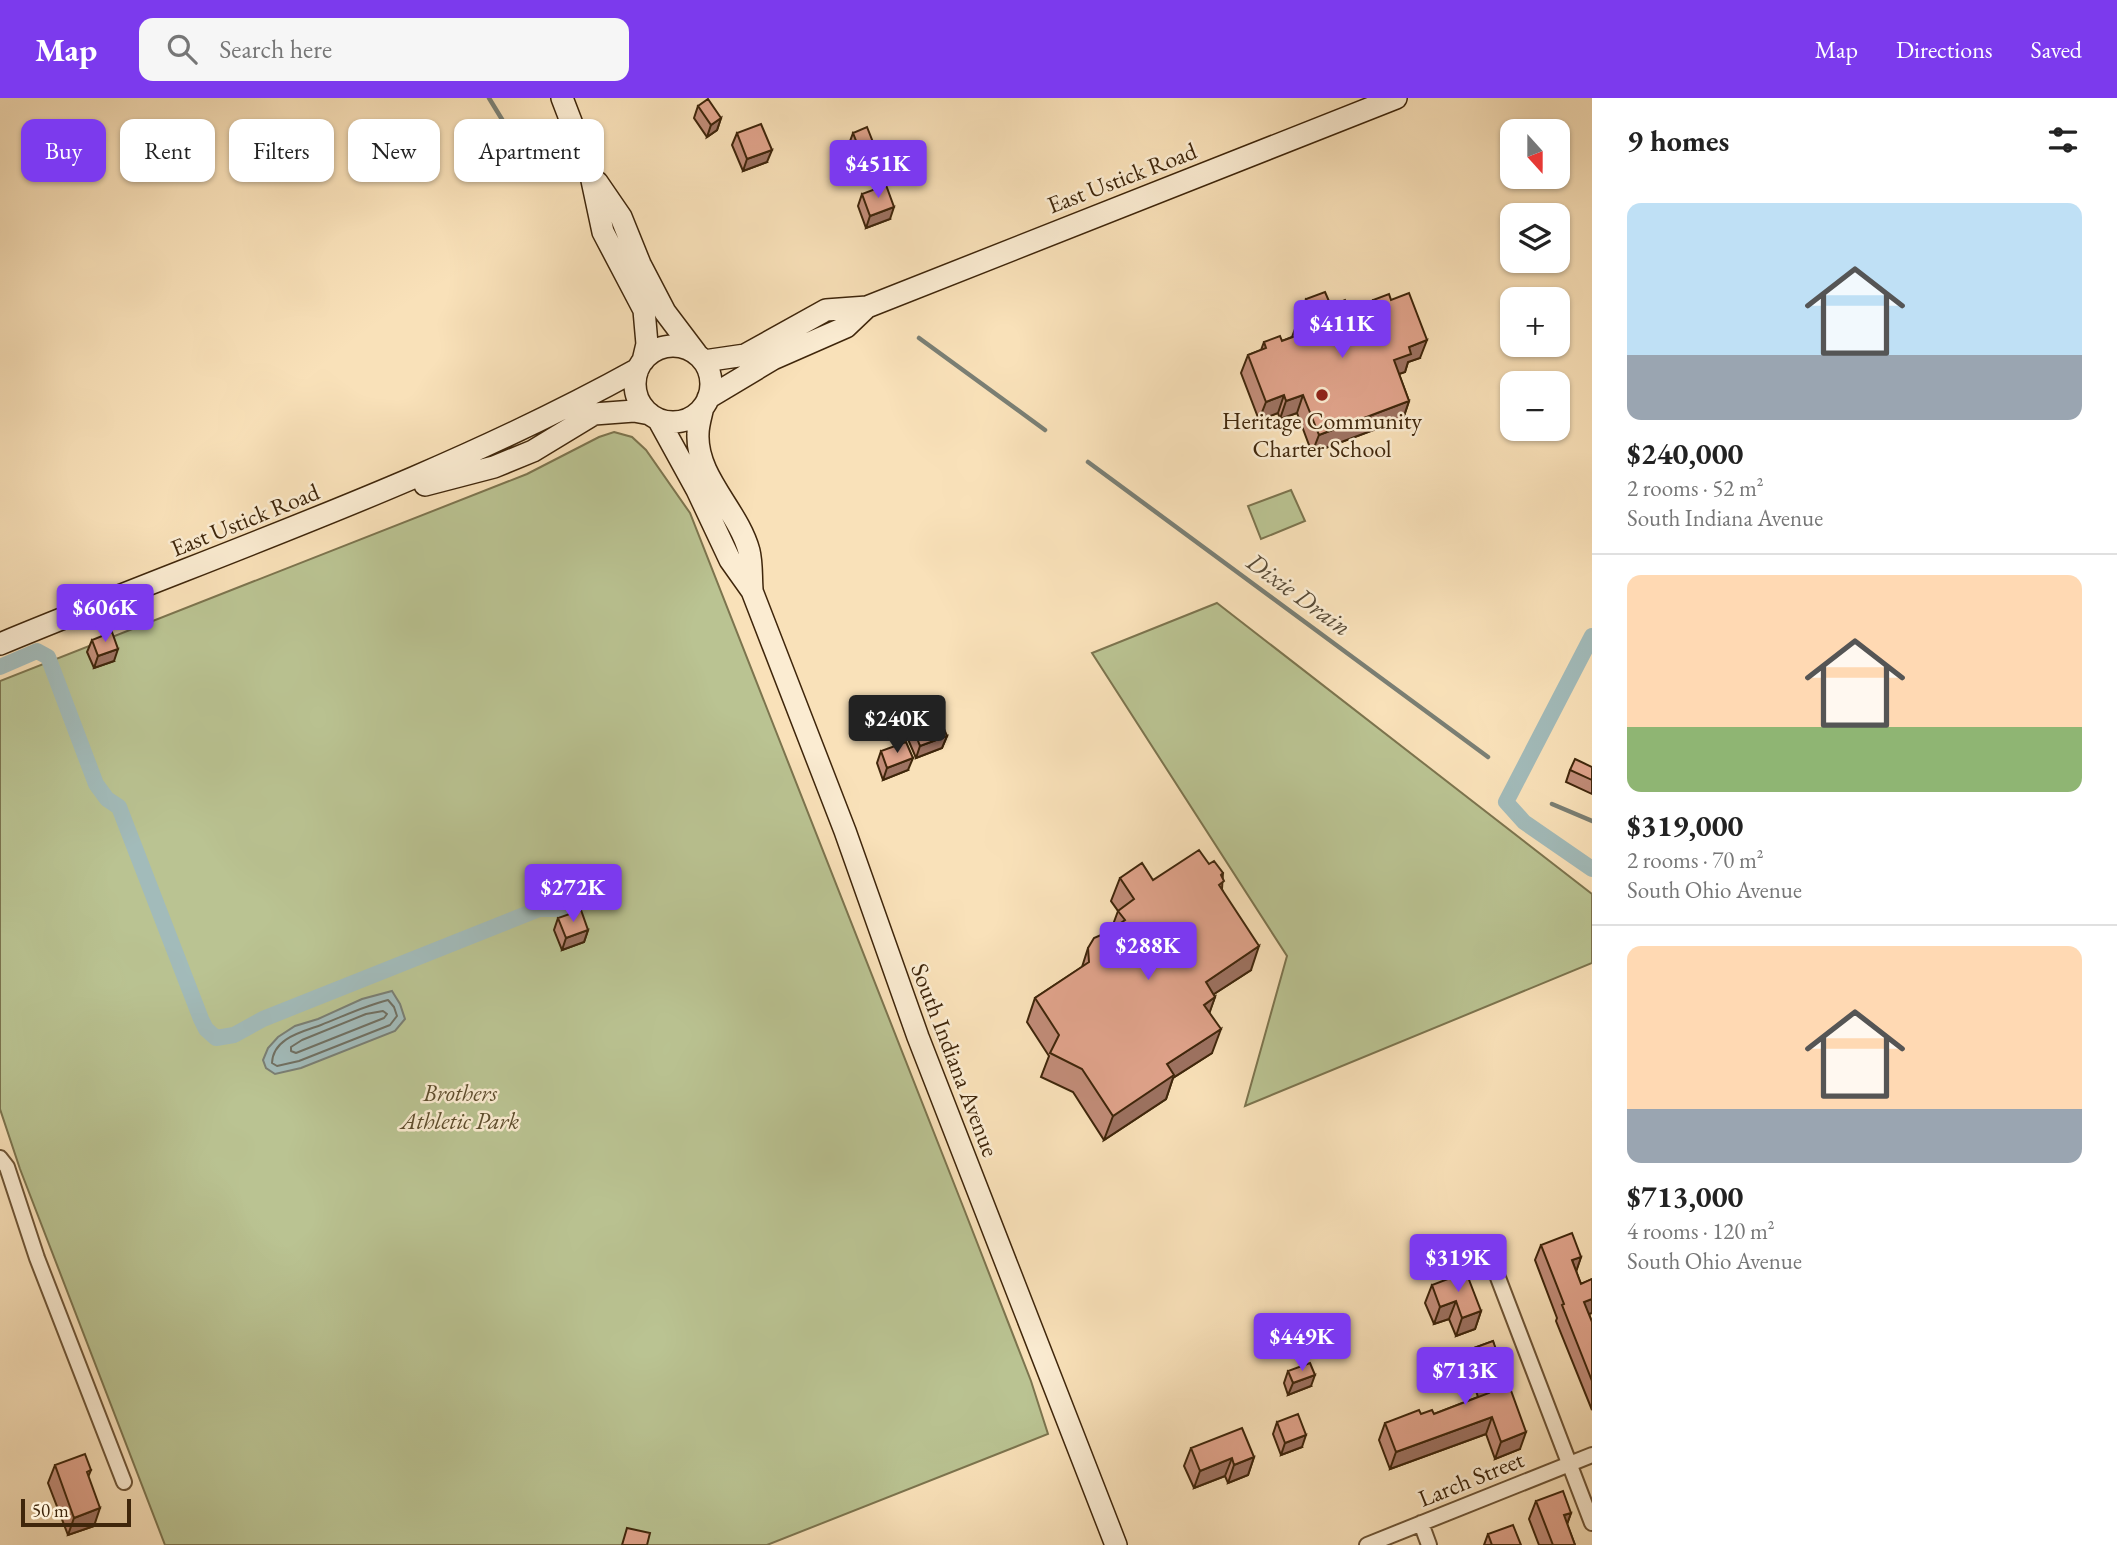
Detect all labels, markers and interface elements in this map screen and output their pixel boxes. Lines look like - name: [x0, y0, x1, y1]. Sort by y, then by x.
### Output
- search box: [139, 18, 629, 81]
- text: Map: [35, 28, 97, 71]
- icon: search: [163, 30, 201, 68]
- text: Search here: [219, 32, 332, 66]
- text: Map: [1815, 34, 1858, 65]
- text: Directions: [1896, 34, 1993, 65]
- text: Saved: [2031, 34, 2082, 65]
- chip: Buy: [21, 119, 106, 182]
- chip: Rent: [120, 119, 215, 182]
- chip: Filters: [229, 119, 334, 182]
- chip: New: [348, 119, 440, 182]
- chip: Apartment: [454, 119, 604, 182]
- north arrow: [1500, 119, 1570, 189]
- map controls: [1500, 119, 1570, 441]
- text: 9 homes: [1627, 121, 1729, 160]
- icon: filters: [2044, 121, 2082, 159]
- street label: East Ustick Road: [1043, 135, 1202, 220]
- pin: $451K: [829, 140, 927, 200]
- text: $451K: [846, 148, 910, 178]
- button: layers: [1500, 203, 1570, 273]
- icon: home: [1792, 248, 1918, 374]
- button: +: [1500, 287, 1570, 357]
- pin: $411K: [1293, 300, 1391, 360]
- text: $411K: [1310, 308, 1374, 338]
- button: −: [1500, 371, 1570, 441]
- marker: Heritage Community Charter School: [1314, 387, 1330, 403]
- place label: Heritage Community Charter School: [1222, 405, 1422, 464]
- text: $240,000: [1627, 434, 1743, 473]
- text: 2 rooms · 52 m²: [1627, 473, 1764, 503]
- street label: East Ustick Road: [166, 475, 324, 563]
- text: South Indiana Avenue: [1627, 503, 1823, 533]
- water label: Dixie Drain: [1239, 544, 1358, 643]
- pin: $606K: [56, 584, 154, 644]
- text: $606K: [73, 592, 137, 622]
- icon: home: [1792, 620, 1918, 746]
- pin: $240K: [848, 696, 946, 755]
- text: $240K: [865, 703, 929, 733]
- text: $319,000: [1627, 806, 1743, 845]
- text: 2 rooms · 70 m²: [1627, 845, 1764, 875]
- pin: $272K: [524, 864, 622, 924]
- text: $272K: [541, 872, 605, 902]
- text: South Ohio Avenue: [1627, 875, 1802, 905]
- pin: $288K: [1099, 922, 1197, 982]
- text: $288K: [1116, 930, 1180, 960]
- street label: South Indiana Avenue: [904, 959, 1007, 1161]
- icon: home: [1792, 991, 1918, 1117]
- park label: Brothers Athletic Park: [399, 1077, 519, 1136]
- text: $713,000: [1627, 1177, 1743, 1216]
- text: 4 rooms · 120 m²: [1627, 1216, 1775, 1246]
- pin: $319K: [1409, 1234, 1507, 1294]
- text: $319K: [1426, 1242, 1490, 1272]
- text: South Ohio Avenue: [1627, 1246, 1802, 1276]
- pin: $449K: [1253, 1314, 1351, 1373]
- text: $449K: [1270, 1321, 1334, 1351]
- pin: $713K: [1416, 1348, 1514, 1407]
- text: $713K: [1433, 1355, 1497, 1385]
- street label: Larch Street: [1413, 1443, 1529, 1514]
- scale bar: [21, 1496, 131, 1528]
- text: 50 m: [32, 1498, 69, 1523]

